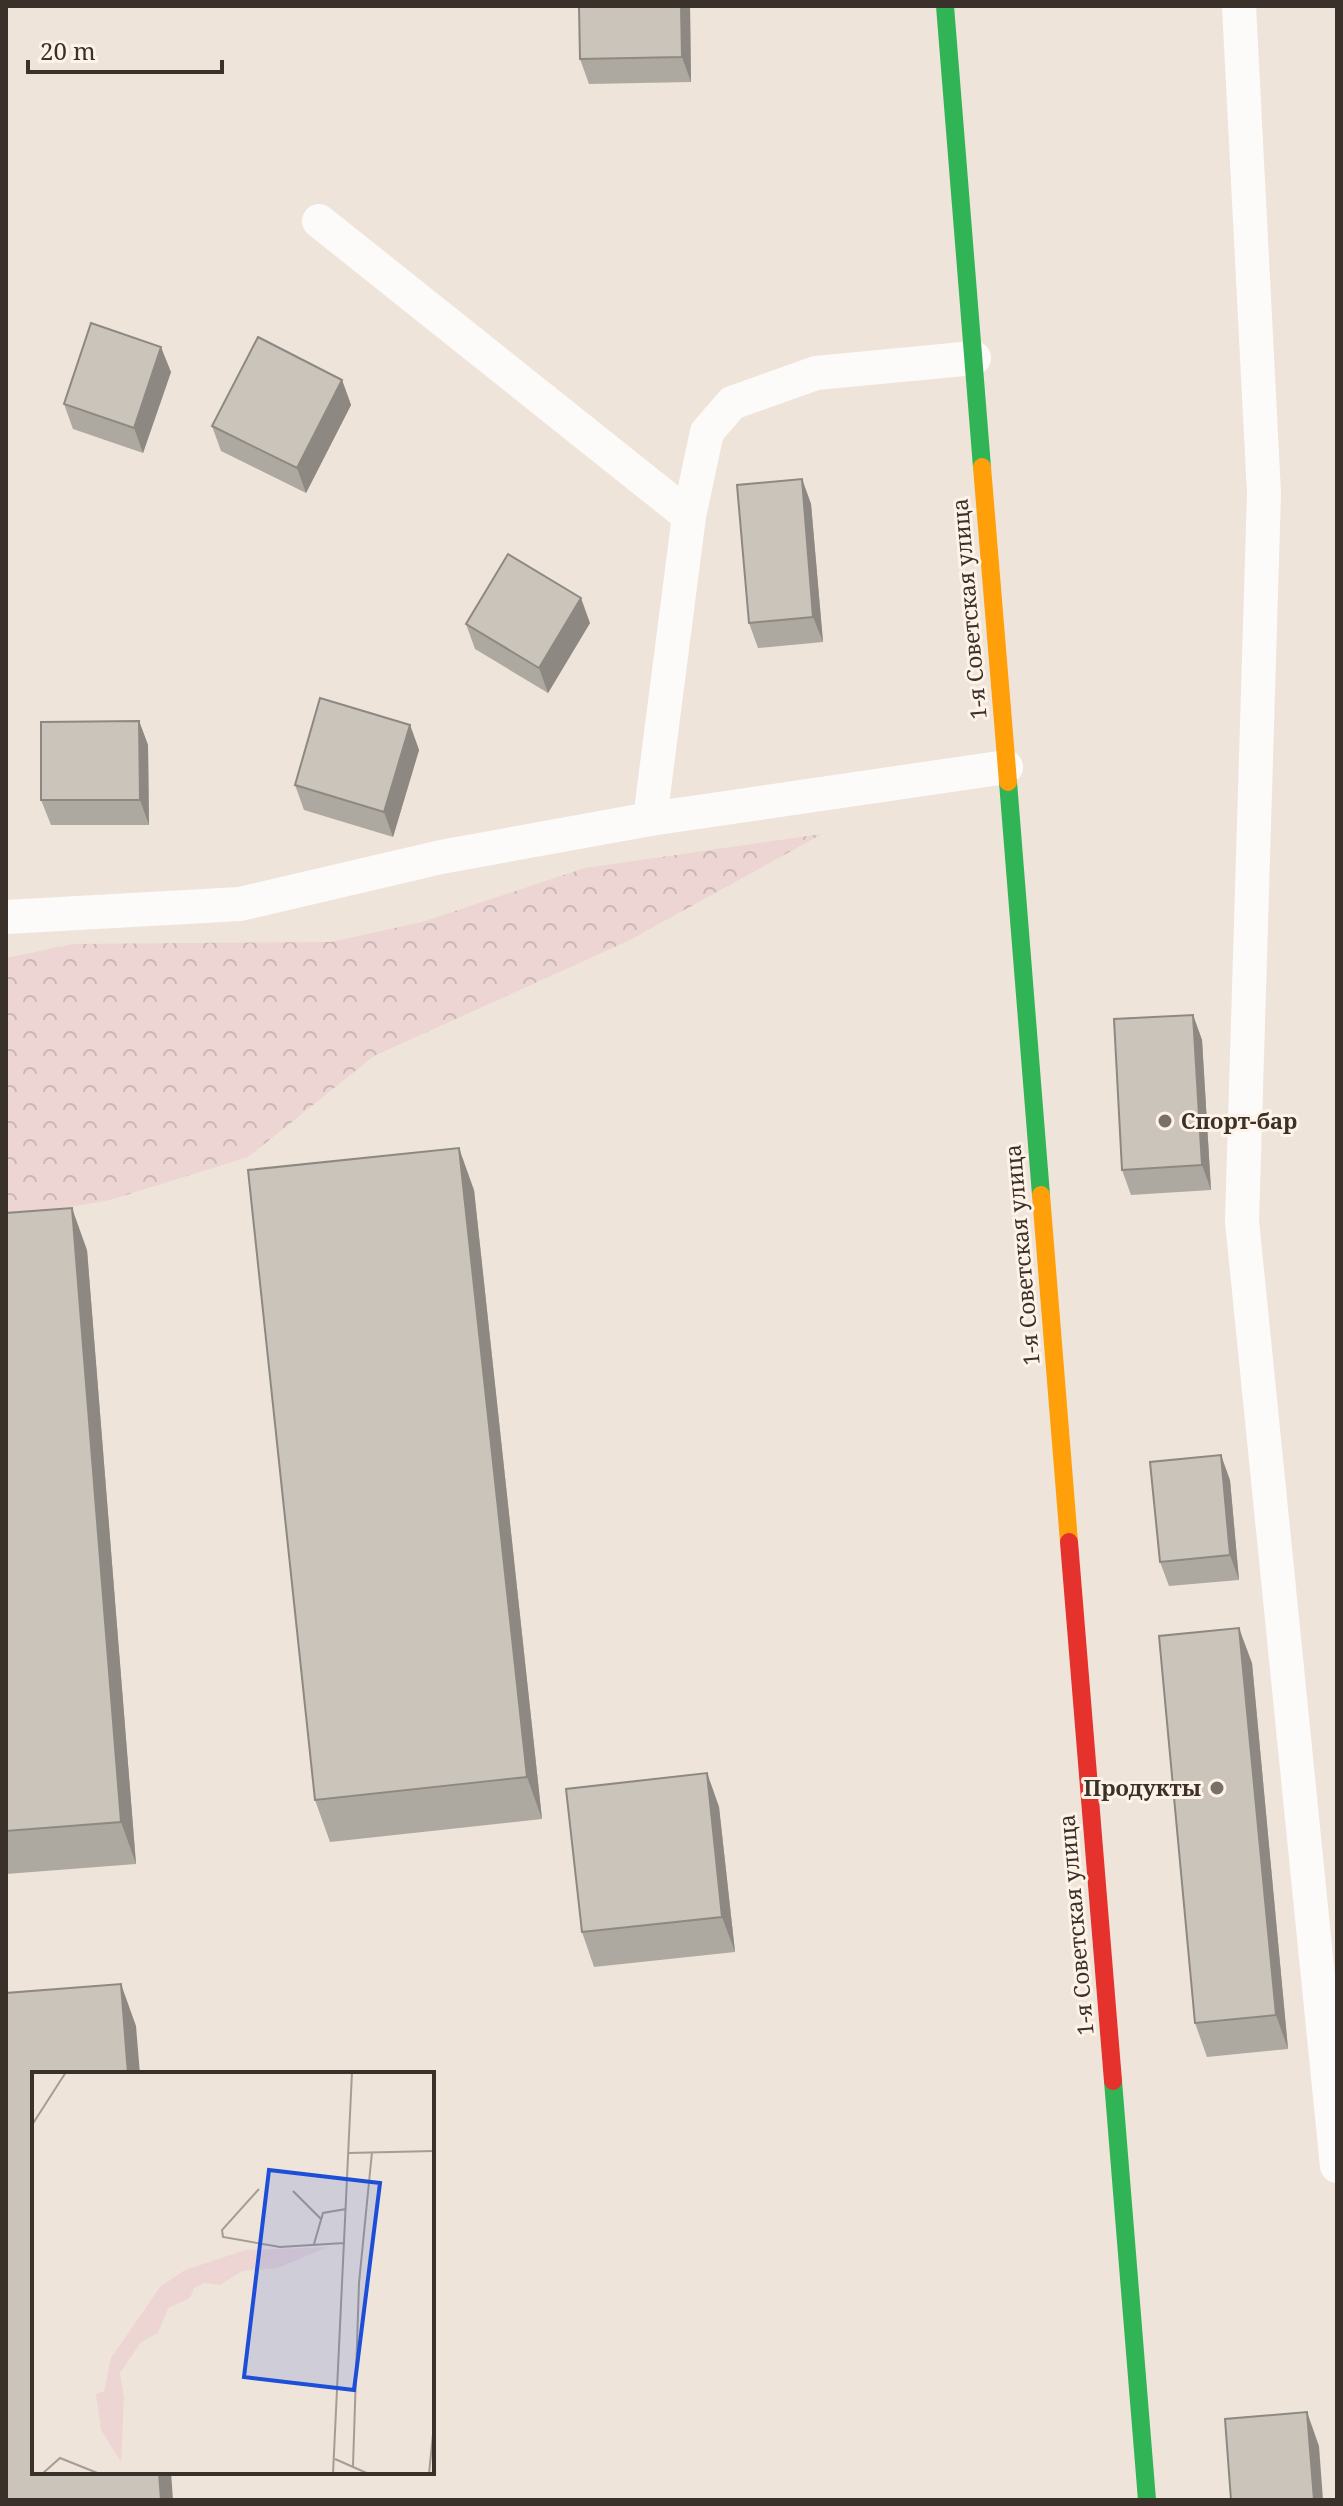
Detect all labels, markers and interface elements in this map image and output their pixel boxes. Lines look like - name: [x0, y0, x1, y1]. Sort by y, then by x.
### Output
- scale bar: [28, 24, 222, 74]
- text: 20 m: [40, 34, 96, 67]
- street label: 1-я Советская улица: [943, 497, 993, 721]
- place label: Спорт-бар: [1181, 1105, 1297, 1135]
- marker: Спорт-бар: [1156, 1112, 1174, 1130]
- street label: 1-я Советская улица: [996, 1143, 1046, 1367]
- place label: Продукты: [1084, 1772, 1201, 1802]
- marker: Продукты: [1208, 1779, 1226, 1797]
- street label: 1-я Советская улица: [1050, 1813, 1100, 2037]
- inset map: [32, 2072, 434, 2474]

